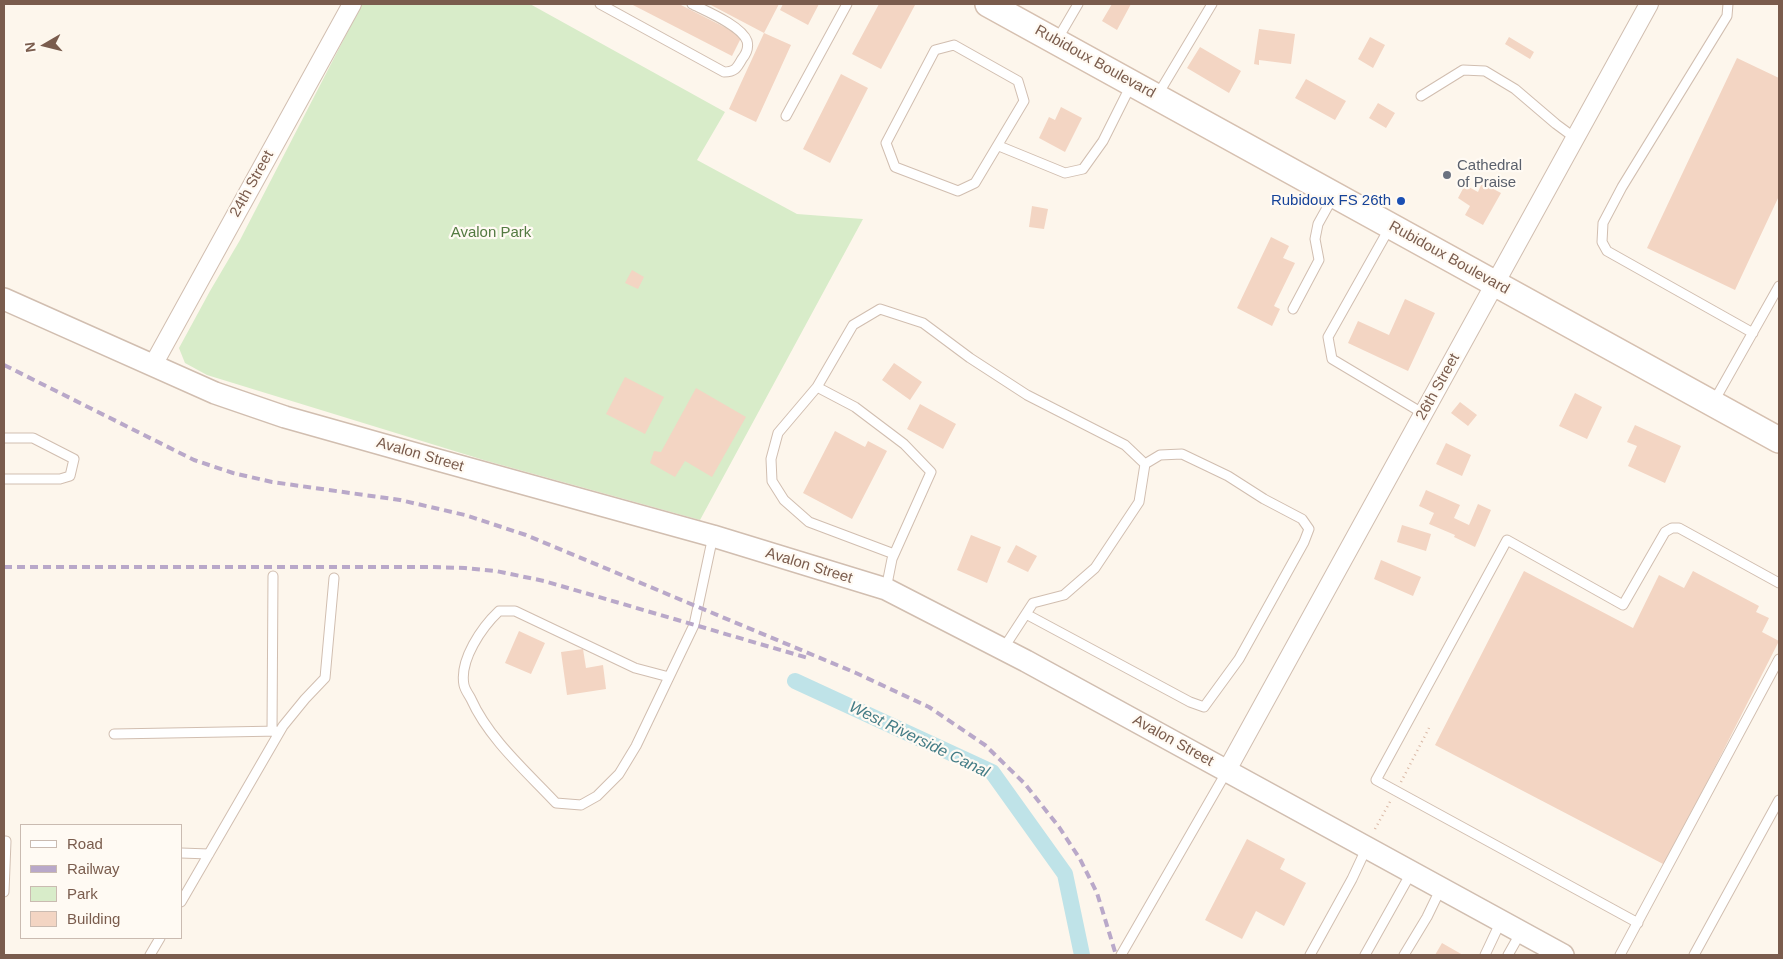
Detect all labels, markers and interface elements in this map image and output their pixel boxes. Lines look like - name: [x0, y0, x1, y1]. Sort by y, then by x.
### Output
- north arrow: [20, 20, 70, 70]
- street label: Rubidoux Boulevard: [1032, 21, 1158, 103]
- text: N: [22, 41, 39, 53]
- street label: 24th Street: [226, 148, 278, 220]
- place label: Cathedral of Praise: [1457, 157, 1522, 192]
- marker: Cathedral of Praise: [1441, 169, 1453, 181]
- place label: Rubidoux FS 26th: [1271, 192, 1391, 210]
- marker: Rubidoux FS 26th: [1395, 195, 1407, 207]
- street label: Rubidoux Boulevard: [1386, 217, 1512, 299]
- park label: Avalon Park: [451, 224, 531, 242]
- street label: 26th Street: [1412, 351, 1464, 423]
- street label: Avalon Street: [374, 434, 466, 476]
- street label: Avalon Street: [763, 544, 855, 588]
- water label: West Riverside Canal: [846, 698, 992, 782]
- street label: Avalon Street: [1129, 711, 1217, 771]
- legend: [20, 824, 182, 939]
- text: Road: [67, 835, 103, 852]
- text: Railway: [67, 860, 120, 877]
- text: Park: [67, 885, 98, 902]
- text: Building: [67, 910, 120, 927]

